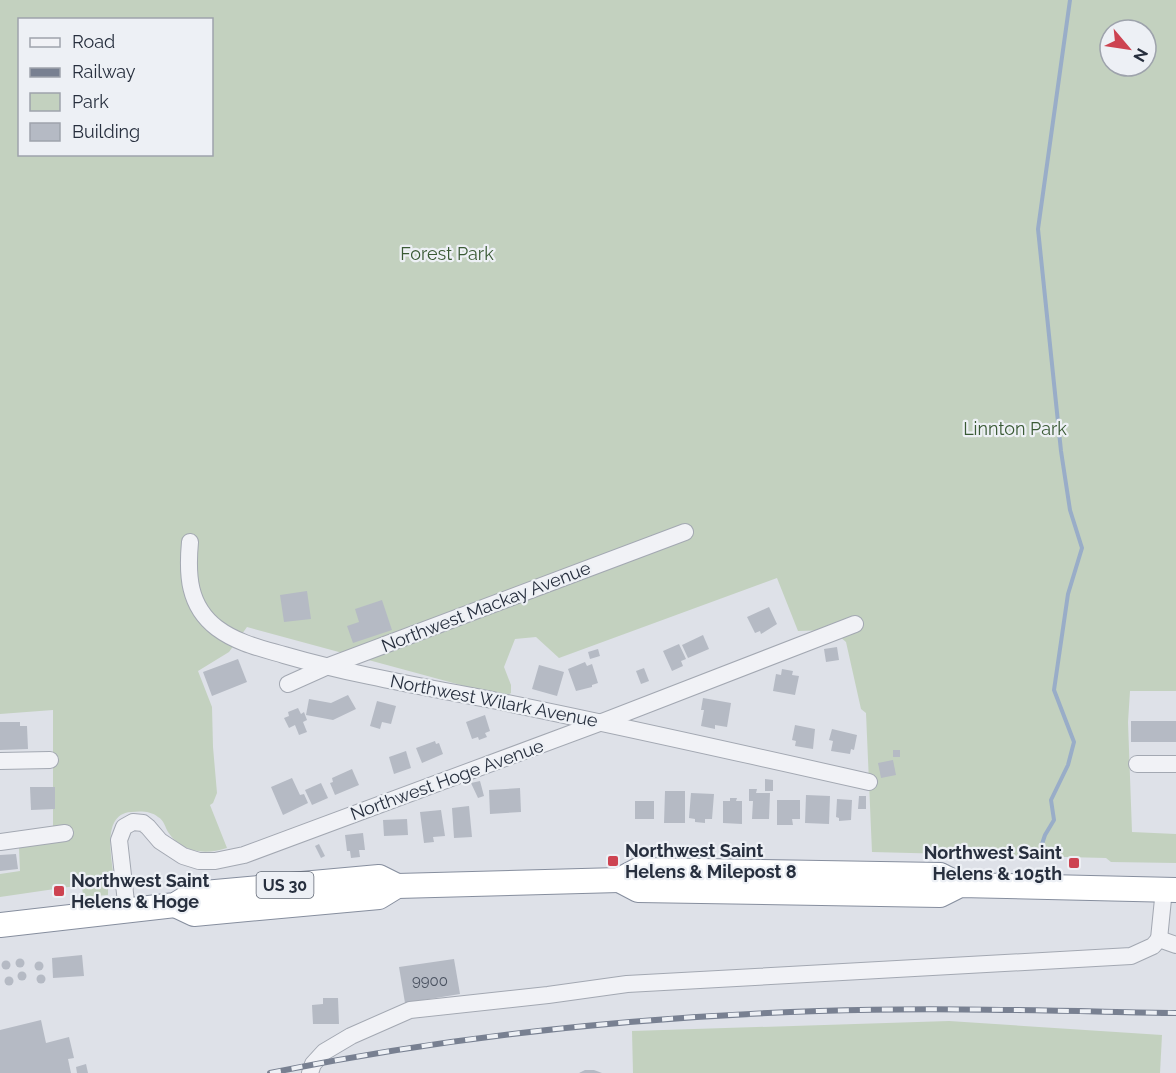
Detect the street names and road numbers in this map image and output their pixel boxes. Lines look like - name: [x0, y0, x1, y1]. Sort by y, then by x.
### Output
- street label: Northwest Mackay Avenue: [378, 557, 594, 656]
- street label: Northwest Wilark Avenue: [388, 670, 600, 731]
- street label: Northwest Hoge Avenue: [347, 735, 547, 824]
- road number: US 30: [256, 872, 314, 898]

